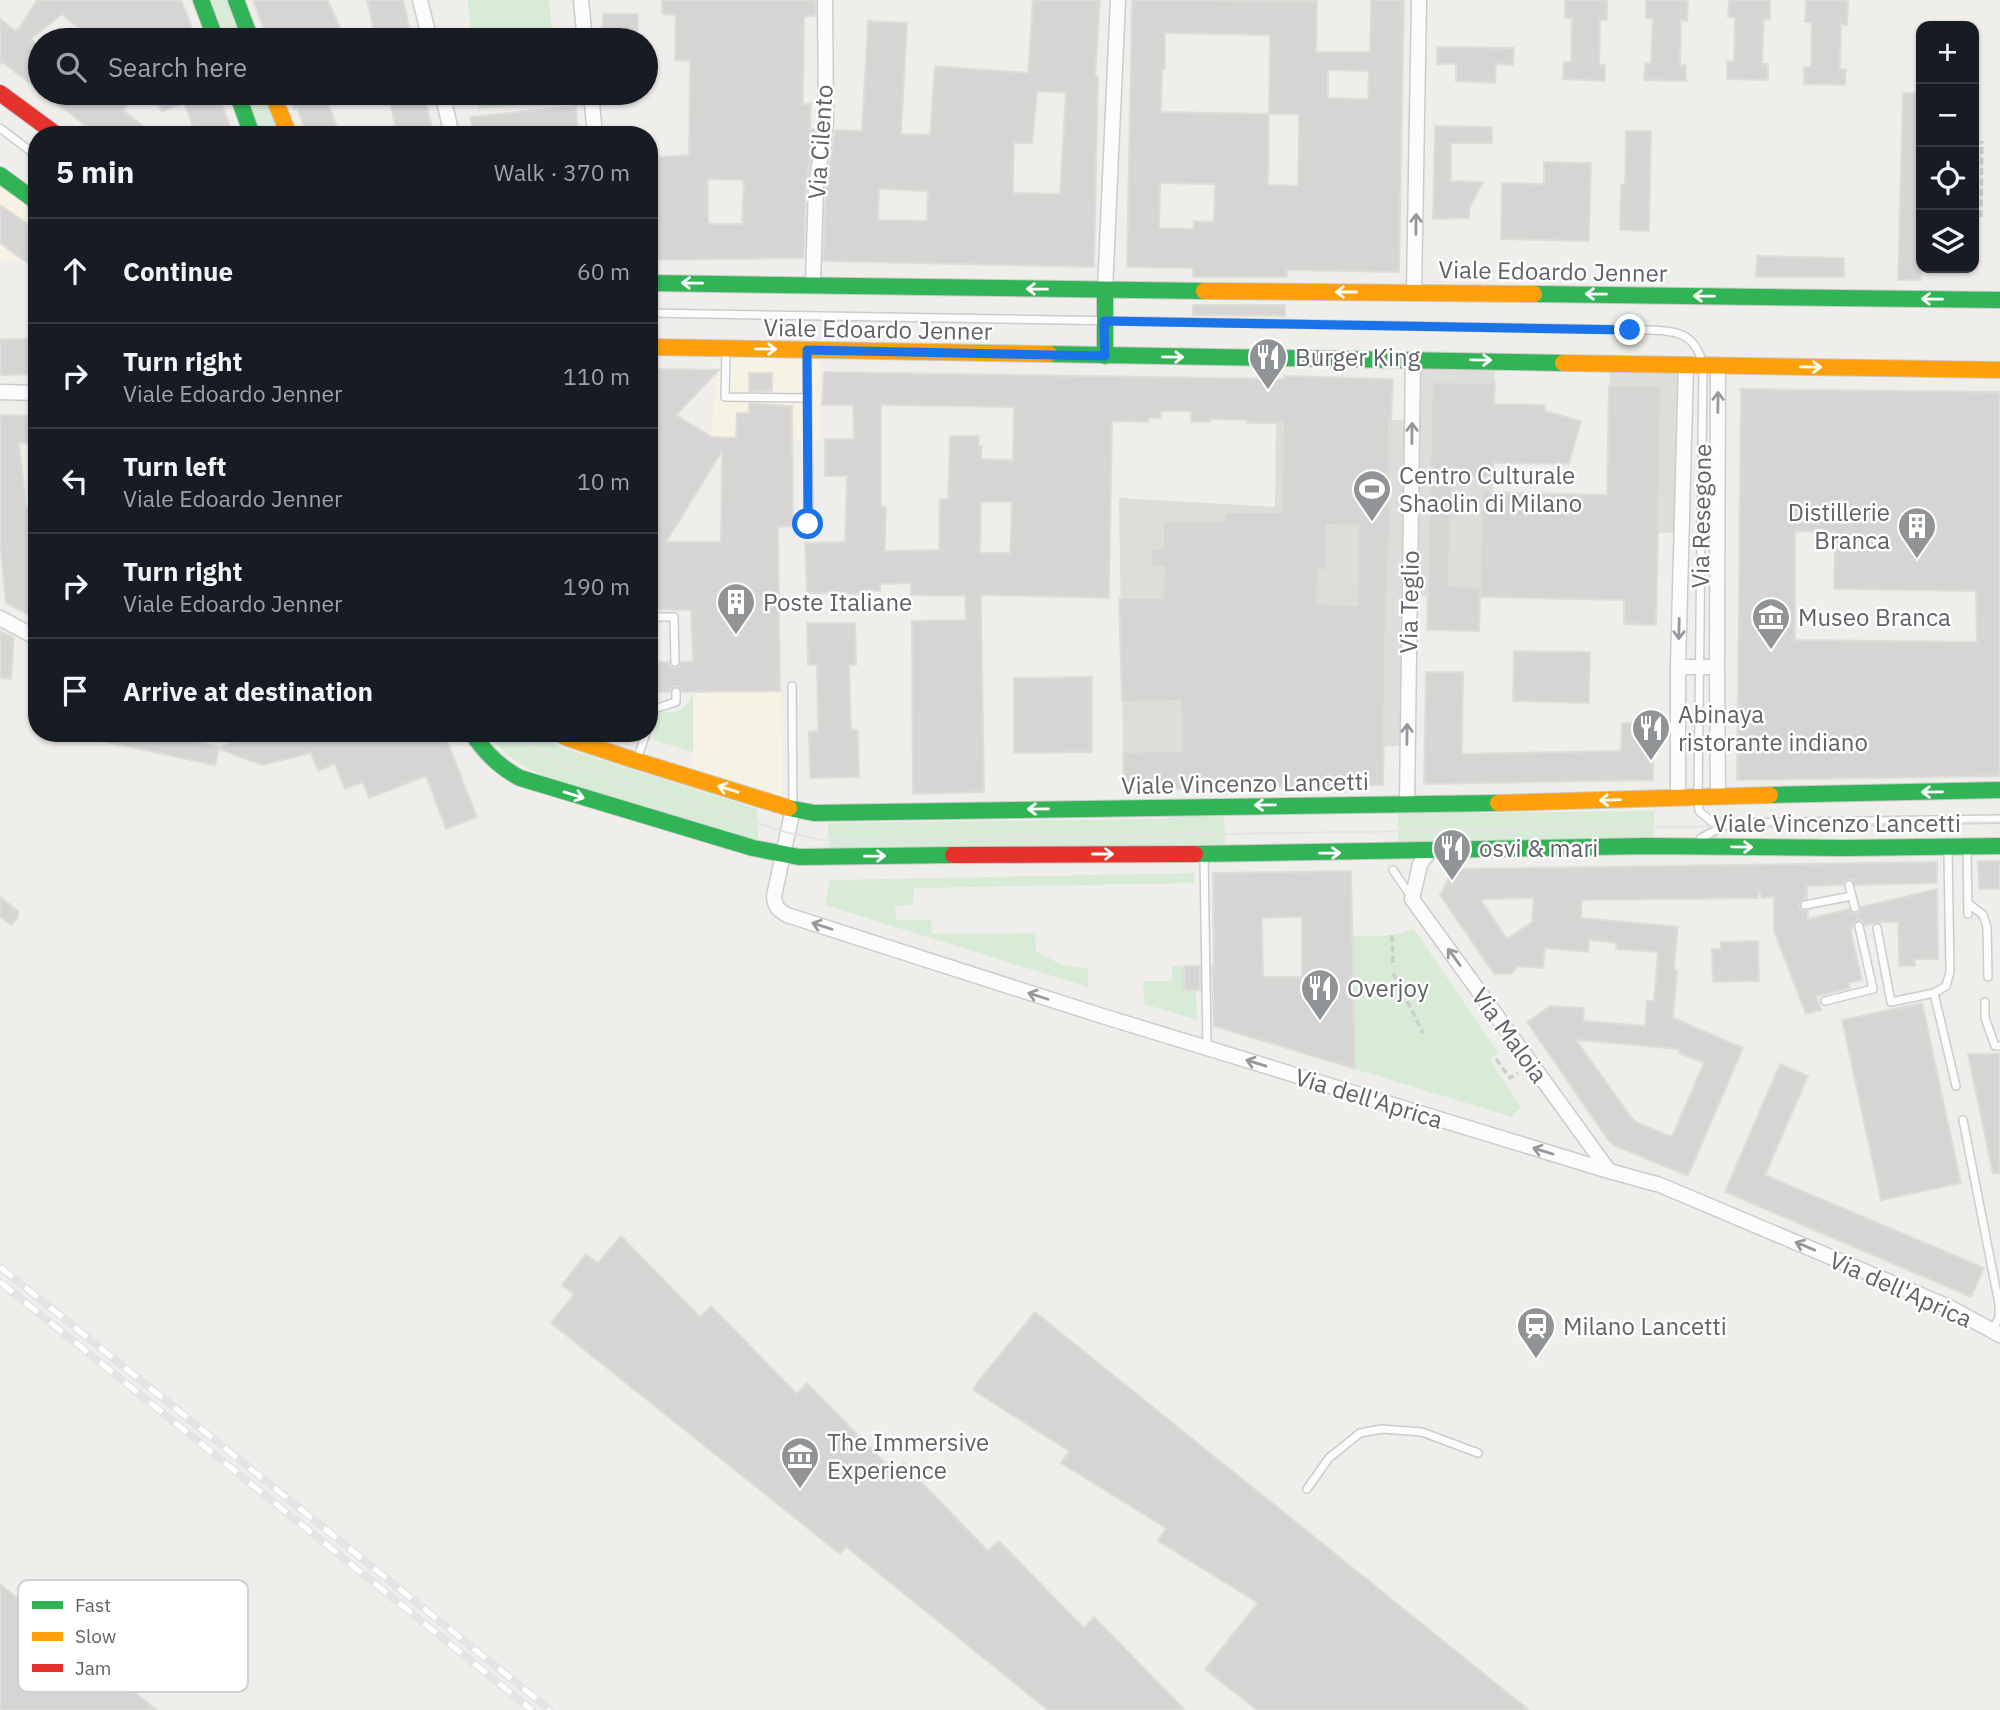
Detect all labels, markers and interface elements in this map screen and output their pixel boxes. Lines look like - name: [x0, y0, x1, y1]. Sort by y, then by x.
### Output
- map controls: [1916, 21, 1979, 273]
- button: +: [1916, 21, 1979, 84]
- search box: [28, 28, 658, 105]
- icon: search: [52, 48, 90, 86]
- text: Search here: [108, 50, 247, 84]
- street label: Via Cilento: [800, 83, 840, 201]
- button: −: [1916, 84, 1979, 147]
- button: locate: [1916, 147, 1979, 210]
- text: 5 min: [56, 152, 134, 191]
- text: Walk · 370 m: [494, 157, 630, 187]
- button: layers: [1916, 210, 1979, 273]
- one-way arrow: [1409, 213, 1423, 236]
- icon: ahead: [56, 252, 94, 290]
- street label: Viale Edoardo Jenner: [1438, 253, 1668, 289]
- text: Continue: [123, 254, 233, 288]
- text: 60 m: [577, 256, 630, 286]
- one-way arrow: [681, 276, 704, 290]
- one-way arrow: [1025, 282, 1048, 296]
- one-way arrow: [1335, 285, 1358, 299]
- one-way arrow: [1584, 288, 1607, 301]
- one-way arrow: [1693, 289, 1716, 303]
- one-way arrow: [1921, 292, 1944, 306]
- street label: Viale Edoardo Jenner: [763, 311, 993, 347]
- route end: [1614, 314, 1645, 345]
- restaurant icon: Burger King: [1247, 336, 1289, 391]
- place label: Burger King: [1295, 341, 1421, 373]
- one-way arrow: [755, 342, 778, 356]
- text: Turn right: [123, 344, 242, 378]
- one-way arrow: [1161, 350, 1184, 363]
- one-way arrow: [1470, 354, 1493, 367]
- icon: right: [56, 357, 94, 395]
- one-way arrow: [1799, 360, 1822, 374]
- text: 110 m: [563, 361, 630, 391]
- text: Viale Edoardo Jenner: [123, 378, 343, 408]
- one-way arrow: [1711, 391, 1725, 414]
- one-way arrow: [1405, 422, 1419, 445]
- street label: Via Resegone: [1684, 443, 1718, 589]
- text: Turn left: [123, 449, 226, 483]
- place label: Centro Culturale Shaolin di Milano: [1399, 459, 1582, 519]
- icon: left: [56, 462, 94, 500]
- text: 10 m: [577, 466, 630, 496]
- sports icon: Centro Culturale Shaolin di Milano: [1351, 468, 1393, 523]
- text: Viale Edoardo Jenner: [123, 483, 343, 513]
- place label: Distillerie Branca: [1788, 496, 1890, 556]
- building icon: Distillerie Branca: [1896, 505, 1938, 560]
- route start: [792, 508, 823, 539]
- street label: Via Teglio: [1392, 550, 1426, 654]
- text: Turn right: [123, 554, 242, 588]
- icon: right: [56, 567, 94, 605]
- text: 190 m: [563, 571, 630, 601]
- building icon: Poste Italiane: [715, 581, 757, 636]
- place label: Poste Italiane: [763, 586, 912, 618]
- text: Viale Edoardo Jenner: [123, 588, 343, 618]
- museum icon: Museo Branca: [1750, 596, 1792, 651]
- place label: Museo Branca: [1798, 601, 1951, 633]
- one-way arrow: [1672, 617, 1686, 640]
- icon: arrive: [56, 672, 94, 710]
- text: Arrive at destination: [123, 674, 373, 708]
- place label: Abinaya ristorante indiano: [1678, 698, 1868, 758]
- restaurant icon: Abinaya ristorante indiano: [1630, 707, 1672, 762]
- one-way arrow: [1401, 723, 1414, 746]
- street label: Viale Vincenzo Lancetti: [1121, 765, 1369, 801]
- one-way arrow: [717, 782, 739, 795]
- one-way arrow: [1921, 785, 1944, 799]
- one-way arrow: [562, 789, 584, 802]
- one-way arrow: [1599, 794, 1622, 807]
- one-way arrow: [1254, 799, 1277, 812]
- one-way arrow: [1026, 802, 1049, 816]
- street label: Viale Vincenzo Lancetti: [1713, 807, 1961, 839]
- restaurant icon: osvi & mari: [1431, 827, 1473, 882]
- place label: osvi & mari: [1479, 832, 1598, 864]
- one-way arrow: [1730, 840, 1753, 854]
- one-way arrow: [1091, 847, 1114, 861]
- one-way arrow: [1319, 847, 1342, 860]
- one-way arrow: [864, 850, 887, 863]
- one-way arrow: [811, 919, 833, 931]
- one-way arrow: [1447, 948, 1461, 967]
- restaurant icon: Overjoy: [1299, 967, 1341, 1022]
- place label: Overjoy: [1347, 972, 1429, 1004]
- street label: Via Maloia: [1465, 981, 1555, 1089]
- one-way arrow: [1028, 988, 1050, 1001]
- one-way arrow: [1245, 1056, 1267, 1069]
- street label: Via dell'Aprica: [1291, 1060, 1447, 1136]
- one-way arrow: [1533, 1144, 1555, 1157]
- one-way arrow: [1794, 1239, 1816, 1252]
- street label: Via dell'Aprica: [1825, 1243, 1977, 1335]
- station icon: Milano Lancetti: [1515, 1305, 1557, 1360]
- place label: Milano Lancetti: [1563, 1310, 1727, 1342]
- place label: The Immersive Experience: [827, 1426, 989, 1486]
- museum icon: The Immersive Experience: [779, 1435, 821, 1490]
- legend: [18, 1580, 248, 1692]
- text: Fast: [75, 1593, 111, 1617]
- text: Slow: [75, 1624, 116, 1648]
- text: Jam: [75, 1656, 111, 1680]

